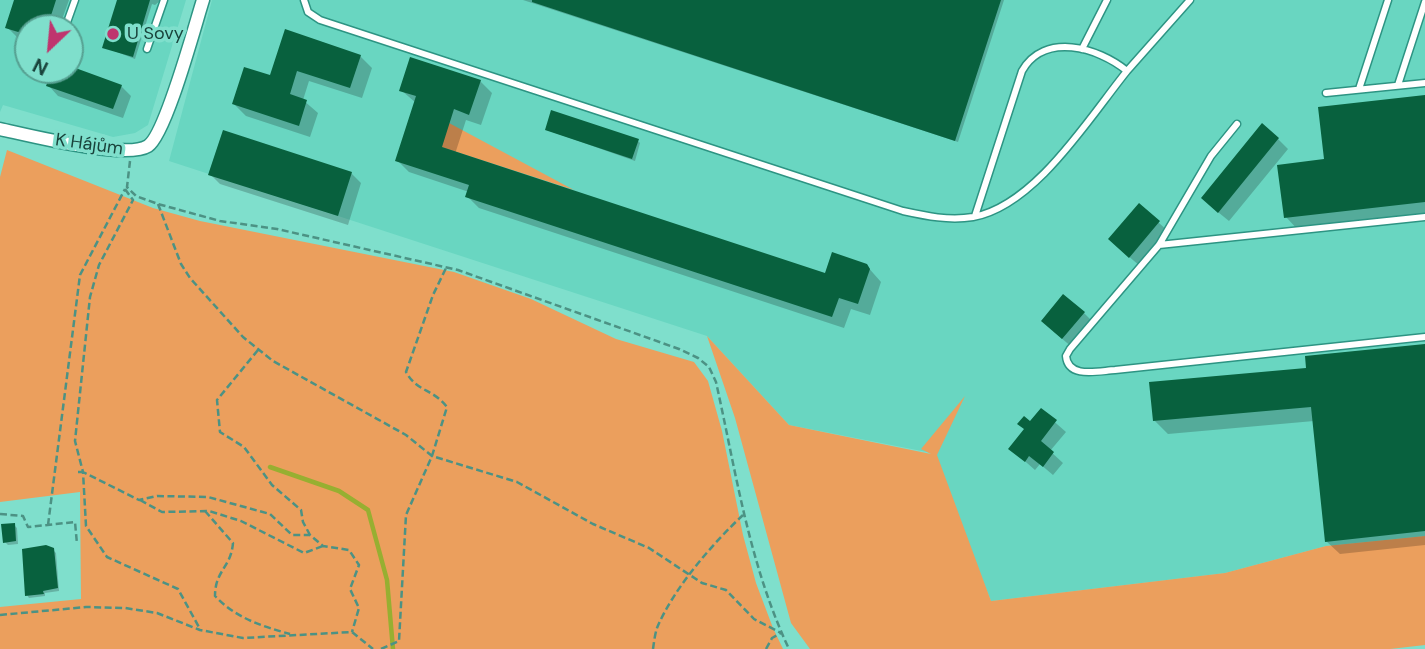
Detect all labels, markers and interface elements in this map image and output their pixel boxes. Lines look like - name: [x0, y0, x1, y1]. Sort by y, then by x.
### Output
- north arrow: [14, 14, 84, 84]
- place label: U Sovy: [127, 23, 184, 45]
- marker: U Sovy: [105, 26, 121, 42]
- text: N: [29, 52, 52, 81]
- street label: K Hájům: [54, 130, 124, 160]

